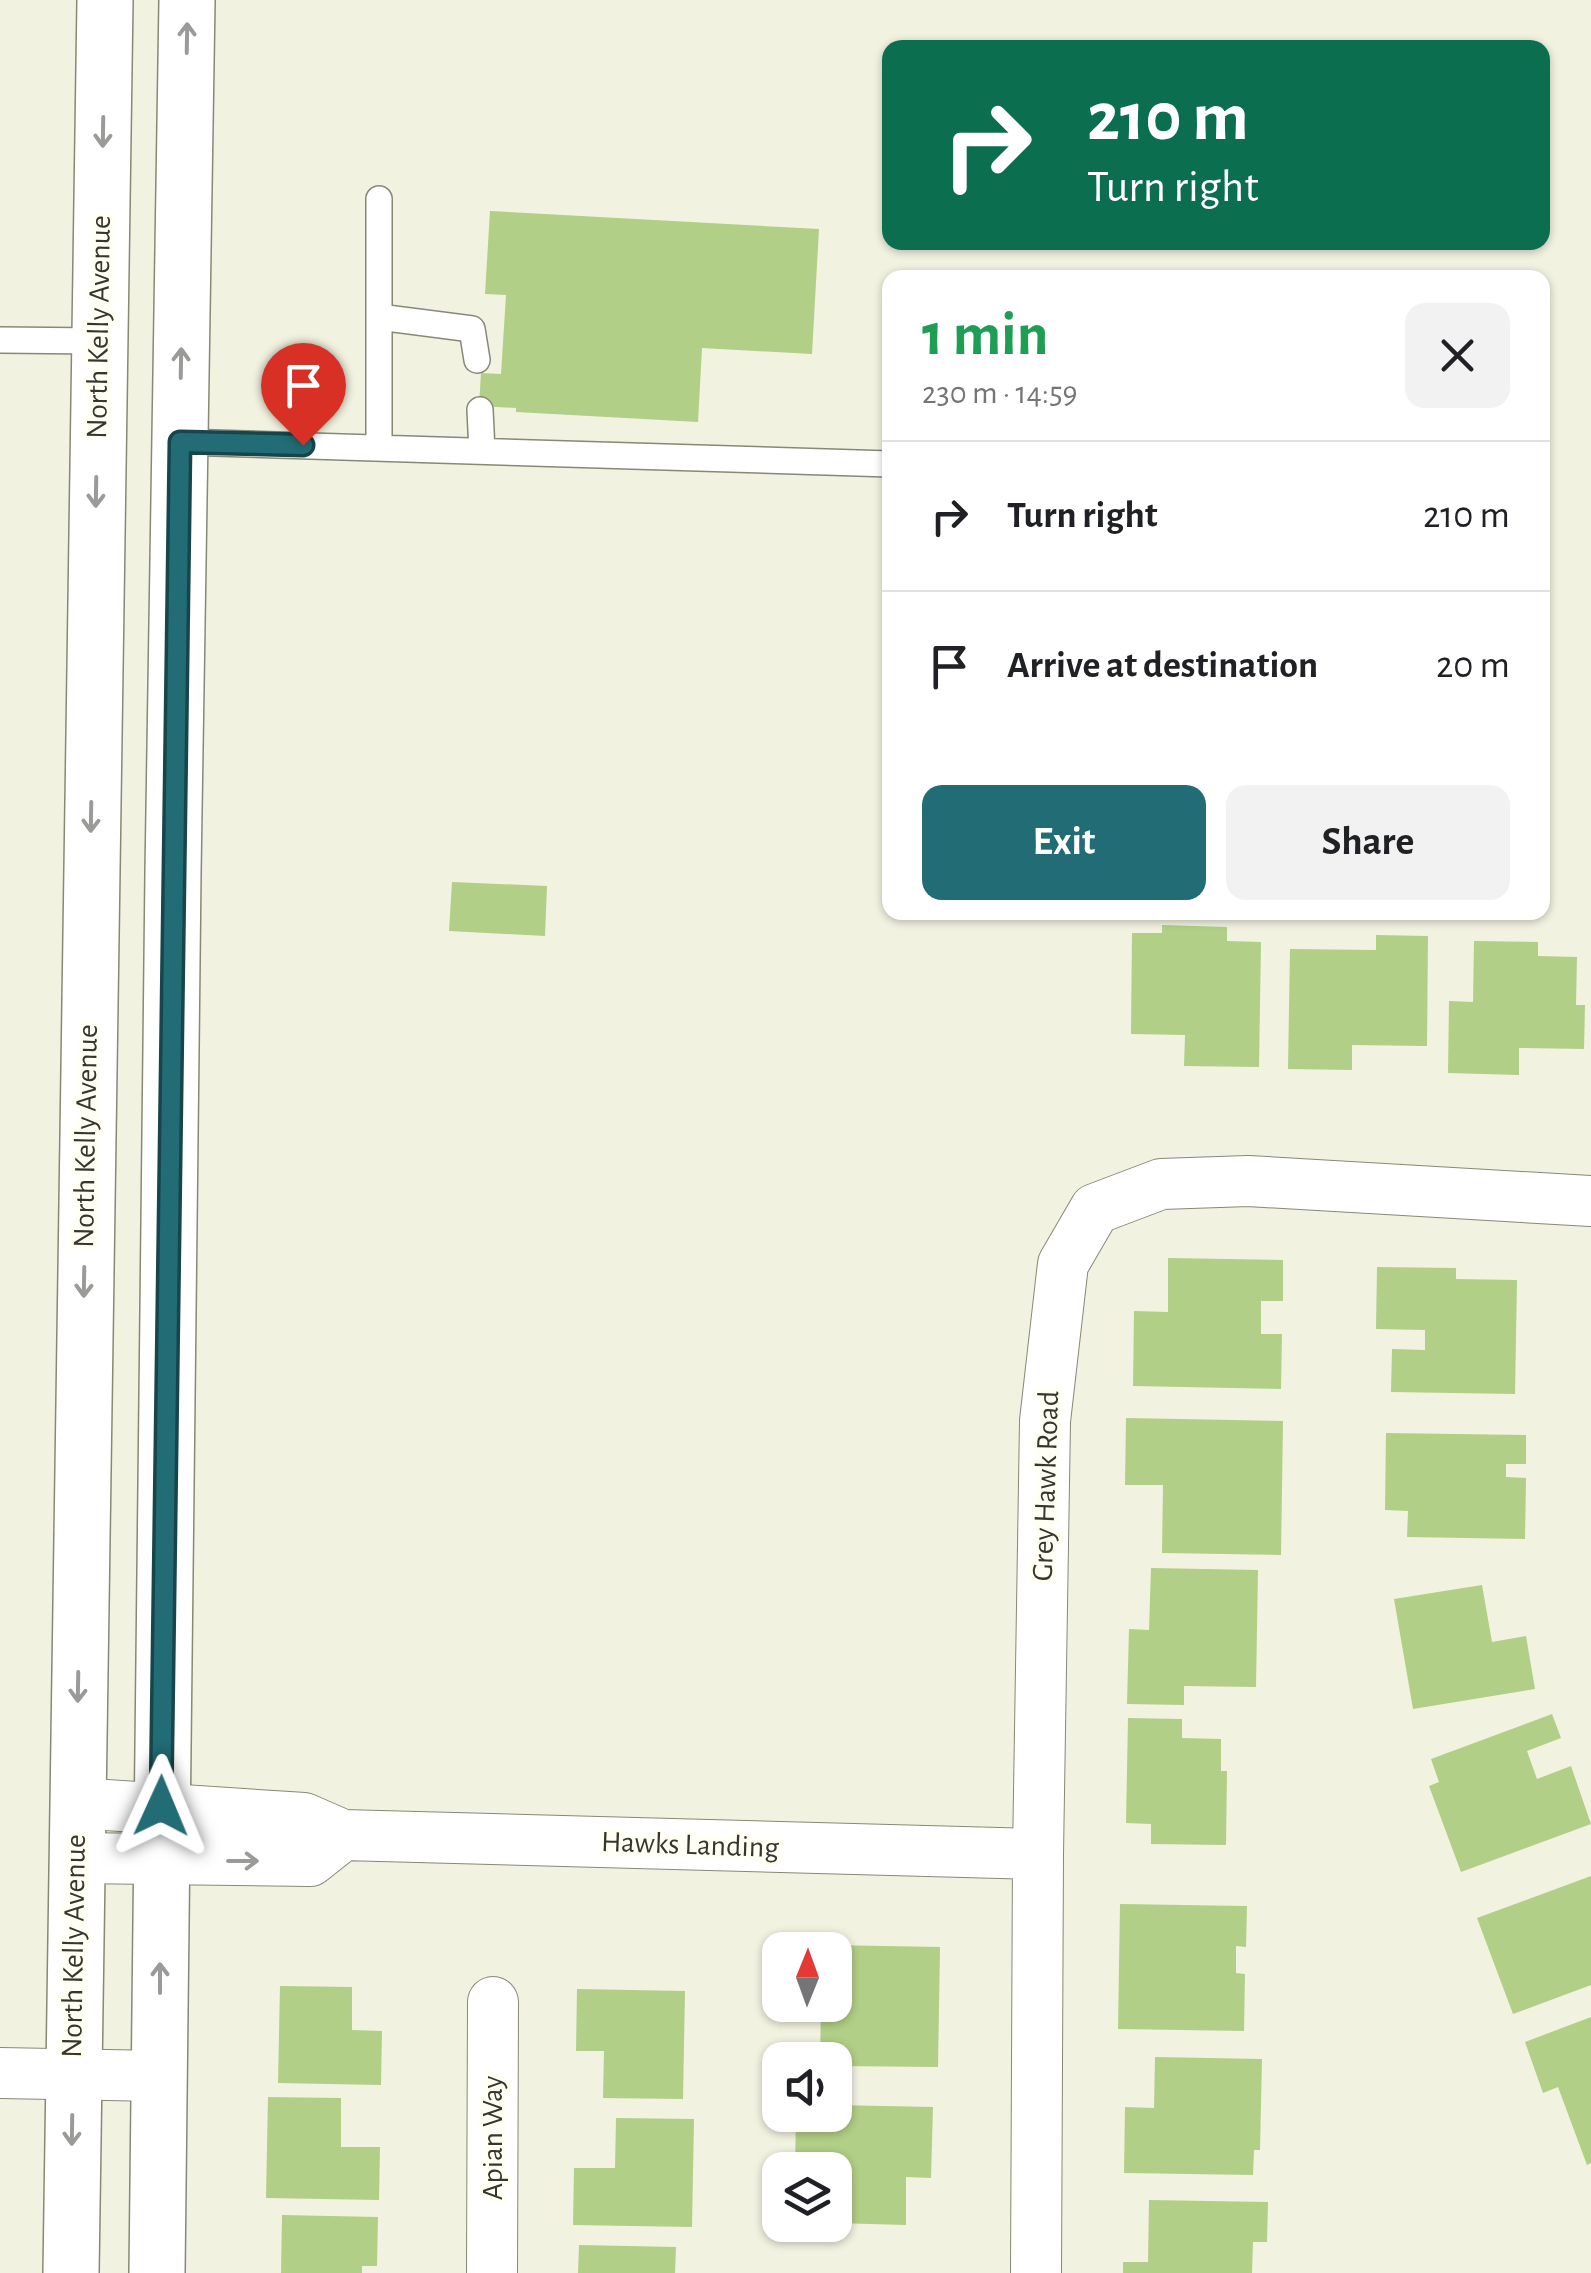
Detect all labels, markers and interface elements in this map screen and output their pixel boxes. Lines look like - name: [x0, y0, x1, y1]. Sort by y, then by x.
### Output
- one-way arrow: [178, 23, 196, 56]
- icon: right: [922, 80, 1052, 210]
- text: 210 m: [1087, 83, 1249, 153]
- one-way arrow: [93, 116, 112, 148]
- text: Turn right: [1087, 165, 1259, 210]
- street label: North Kelly Avenue: [82, 215, 116, 439]
- button: close: [1405, 303, 1510, 408]
- text: 1 min: [922, 306, 1048, 366]
- pin: [261, 343, 346, 446]
- one-way arrow: [172, 348, 190, 380]
- icon: arrive: [276, 358, 331, 413]
- text: 230 m · 14:59: [922, 377, 1078, 409]
- one-way arrow: [86, 476, 106, 508]
- icon: right: [922, 489, 977, 544]
- text: Turn right: [1007, 497, 1157, 535]
- text: 210 m: [1423, 497, 1510, 535]
- icon: arrive: [922, 639, 977, 694]
- text: Arrive at destination: [1007, 647, 1318, 685]
- text: 20 m: [1436, 647, 1510, 685]
- button: Exit: [922, 785, 1206, 900]
- button: Share: [1226, 785, 1510, 900]
- one-way arrow: [82, 801, 101, 833]
- street label: North Kelly Avenue: [69, 1024, 103, 1248]
- one-way arrow: [74, 1266, 94, 1298]
- street label: Grey Hawk Road: [1028, 1390, 1064, 1582]
- one-way arrow: [68, 1670, 88, 1703]
- position arrow: [109, 1754, 213, 1858]
- street label: Hawks Landing: [601, 1827, 780, 1863]
- street label: North Kelly Avenue: [57, 1834, 91, 2058]
- one-way arrow: [226, 1852, 259, 1870]
- north arrow: [762, 1932, 852, 2022]
- map controls: [762, 1932, 852, 2242]
- one-way arrow: [150, 1963, 169, 1995]
- button: sound: [762, 2042, 852, 2132]
- street label: Apian Way: [478, 2075, 508, 2200]
- one-way arrow: [62, 2112, 82, 2145]
- button: layers: [762, 2152, 852, 2242]

